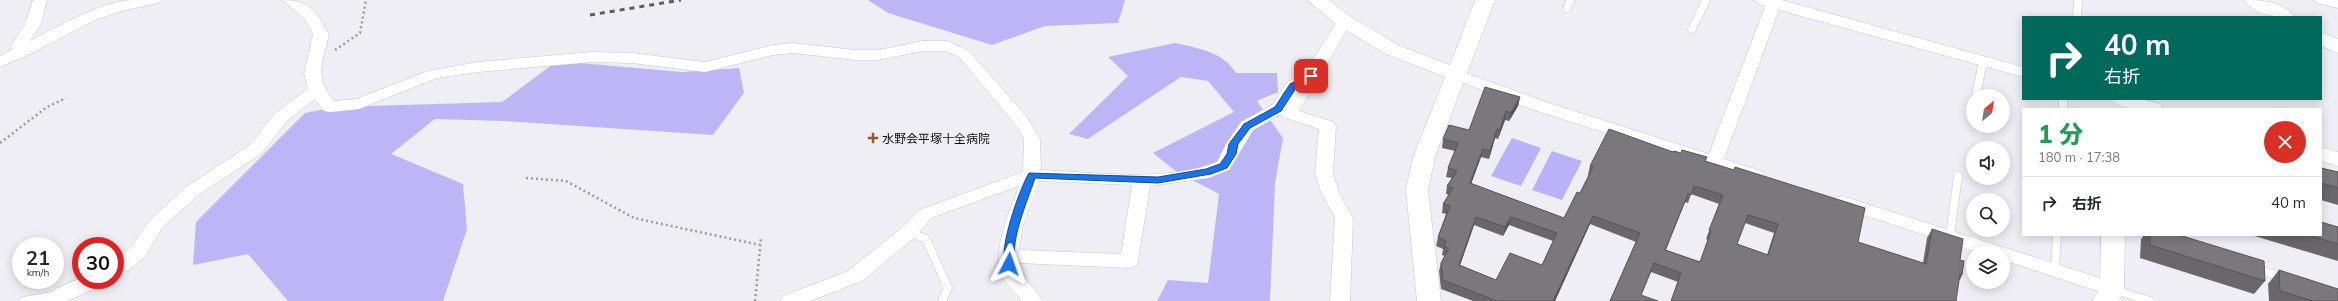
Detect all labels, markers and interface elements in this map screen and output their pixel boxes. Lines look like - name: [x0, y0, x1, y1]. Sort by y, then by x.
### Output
- text: 40 m: [2104, 27, 2170, 62]
- icon: right: [2038, 32, 2090, 84]
- pin: [1294, 59, 1328, 93]
- icon: arrive: [1300, 65, 1322, 87]
- text: 右折: [2104, 65, 2140, 88]
- north arrow: [1966, 89, 2010, 133]
- map controls: [1966, 89, 2010, 289]
- text: 1 分: [2038, 119, 2083, 149]
- button: close: [2264, 121, 2306, 163]
- place label: 水野会平塚十全病院: [882, 131, 990, 146]
- marker: 水野会平塚十全病院: [867, 132, 879, 144]
- button: sound: [1966, 141, 2010, 185]
- text: 180 m · 17:38: [2038, 149, 2120, 165]
- icon: right: [2038, 192, 2060, 214]
- button: search: [1966, 193, 2010, 237]
- text: 40 m: [2271, 193, 2306, 212]
- text: 右折: [2072, 194, 2102, 213]
- speed limit sign: 30: [72, 237, 124, 289]
- position arrow: [988, 243, 1030, 285]
- text: 21: [26, 245, 50, 270]
- button: layers: [1966, 245, 2010, 289]
- text: km/h: [27, 266, 49, 279]

